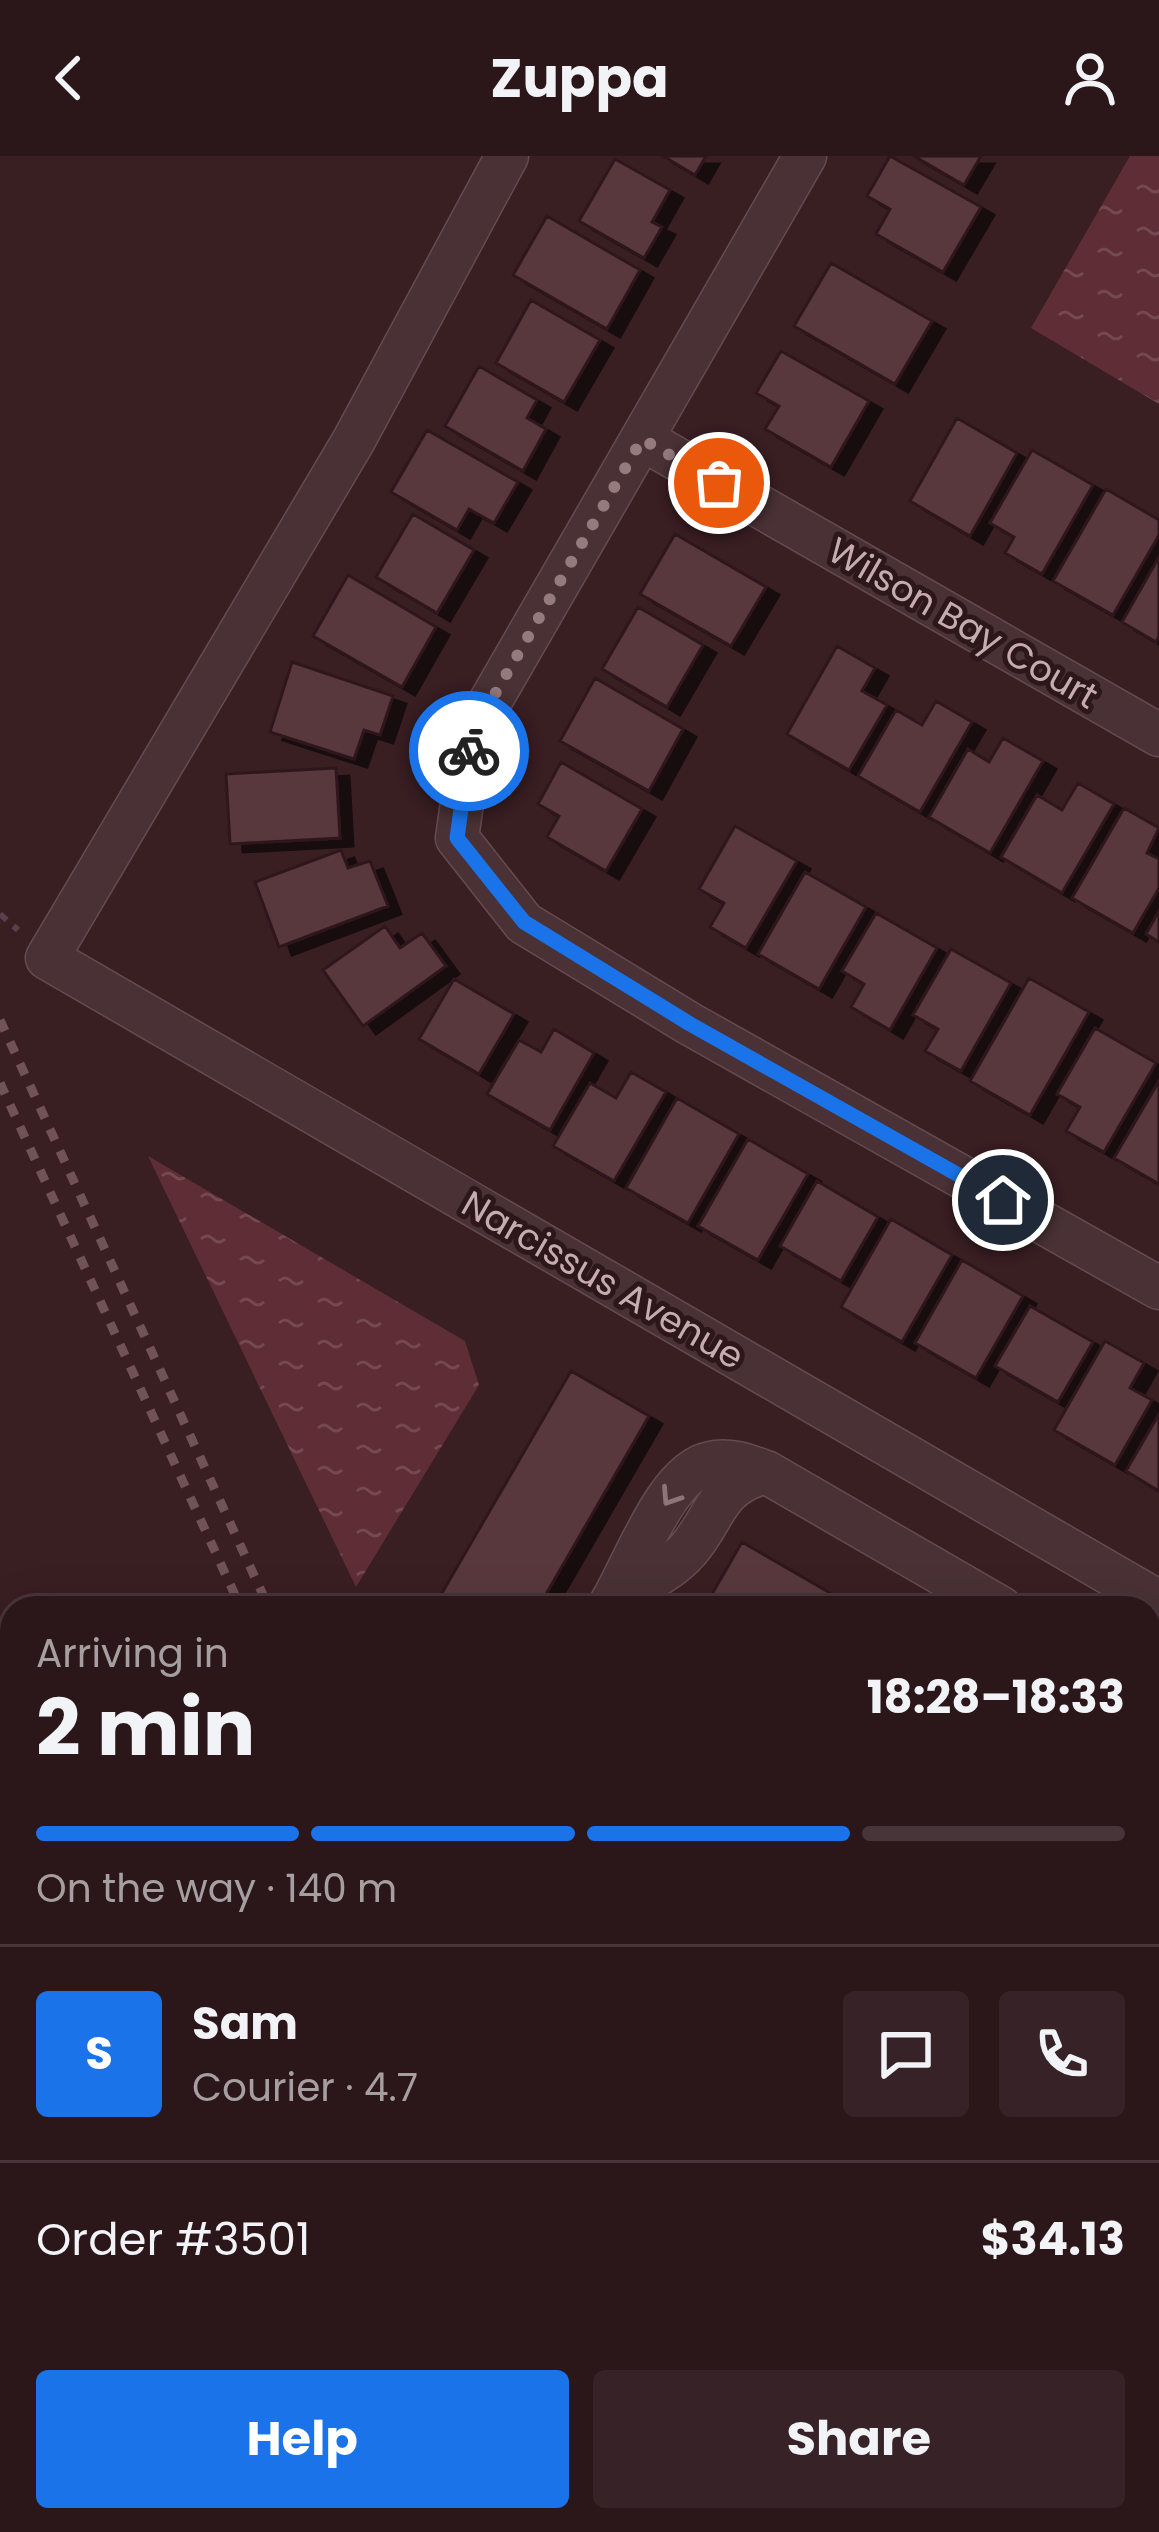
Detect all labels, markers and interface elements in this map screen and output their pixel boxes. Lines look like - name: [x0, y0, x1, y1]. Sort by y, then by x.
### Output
- text: Zuppa: [490, 40, 669, 116]
- icon: back: [36, 45, 102, 111]
- icon: person: [1057, 45, 1123, 111]
- pin: [668, 432, 770, 534]
- icon: bag: [686, 450, 752, 516]
- street label: Wilson Bay Court: [819, 525, 1107, 721]
- courier: [409, 691, 529, 811]
- icon: bike: [436, 718, 502, 784]
- pin: [952, 1149, 1054, 1251]
- icon: home: [970, 1167, 1036, 1233]
- street label: Narcissus Avenue: [453, 1178, 753, 1382]
- one-way arrow: [662, 1483, 684, 1505]
- text: Arriving in: [36, 1626, 229, 1681]
- text: 18:28–18:33: [867, 1666, 1125, 1729]
- text: 2 min: [36, 1673, 255, 1782]
- text: On the way · 140 m: [36, 1861, 397, 1916]
- button: chat: [843, 1991, 969, 2117]
- button: phone: [999, 1991, 1125, 2117]
- text: Sam: [192, 1992, 298, 2055]
- text: S: [85, 2022, 113, 2085]
- text: Courier · 4.7: [192, 2060, 418, 2115]
- text: Order #3501: [36, 2208, 311, 2271]
- text: $34.13: [981, 2208, 1125, 2271]
- button: Help: [36, 2370, 569, 2508]
- button: Share: [593, 2370, 1125, 2508]

